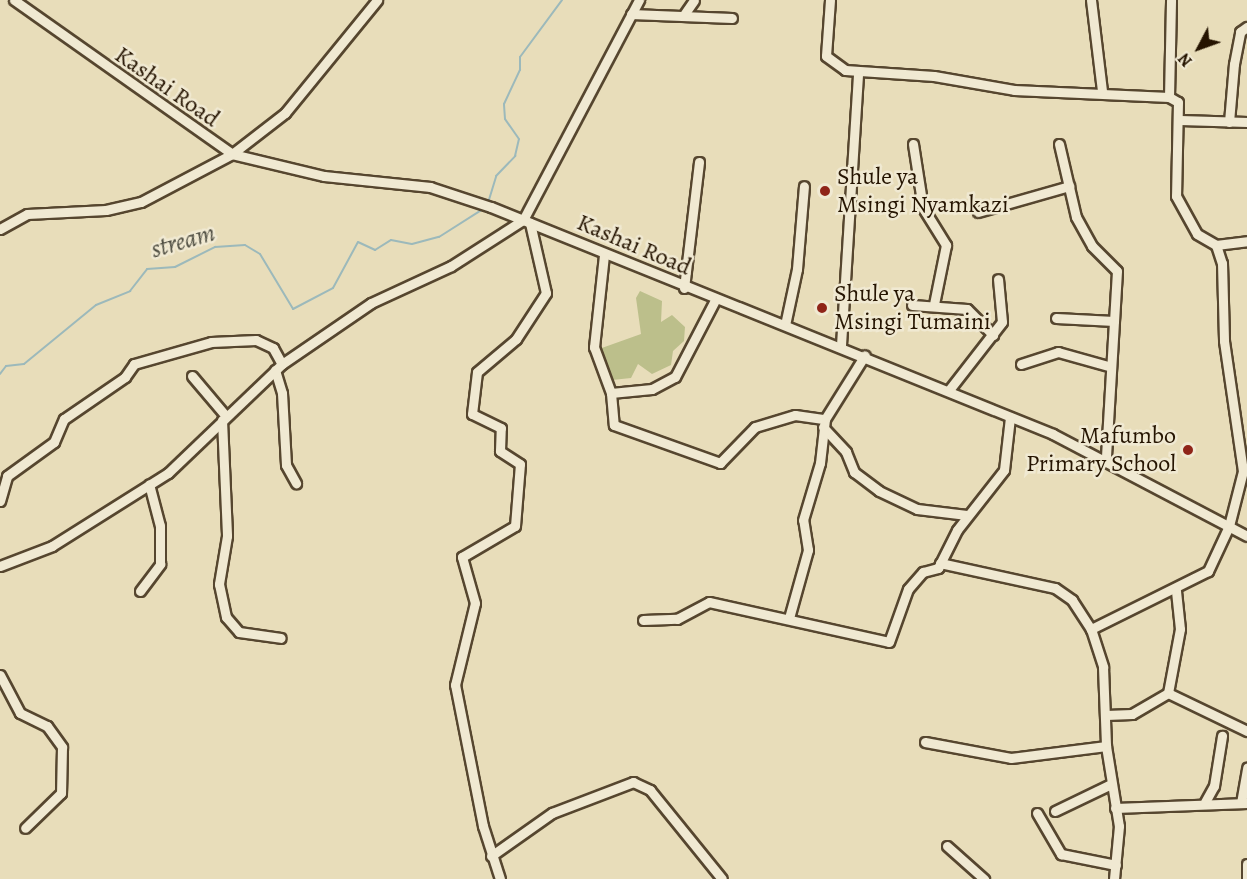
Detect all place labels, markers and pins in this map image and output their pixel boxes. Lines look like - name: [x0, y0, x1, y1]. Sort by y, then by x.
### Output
- place label: Shule ya Msingi Nyamkazi: [837, 163, 1009, 219]
- marker: Shule ya Msingi Nyamkazi: [818, 184, 832, 198]
- place label: Shule ya Msingi Tumaini: [834, 280, 991, 336]
- marker: Shule ya Msingi Tumaini: [815, 301, 829, 315]
- place label: Mafumbo Primary School: [1026, 422, 1176, 478]
- marker: Mafumbo Primary School: [1181, 443, 1195, 457]

